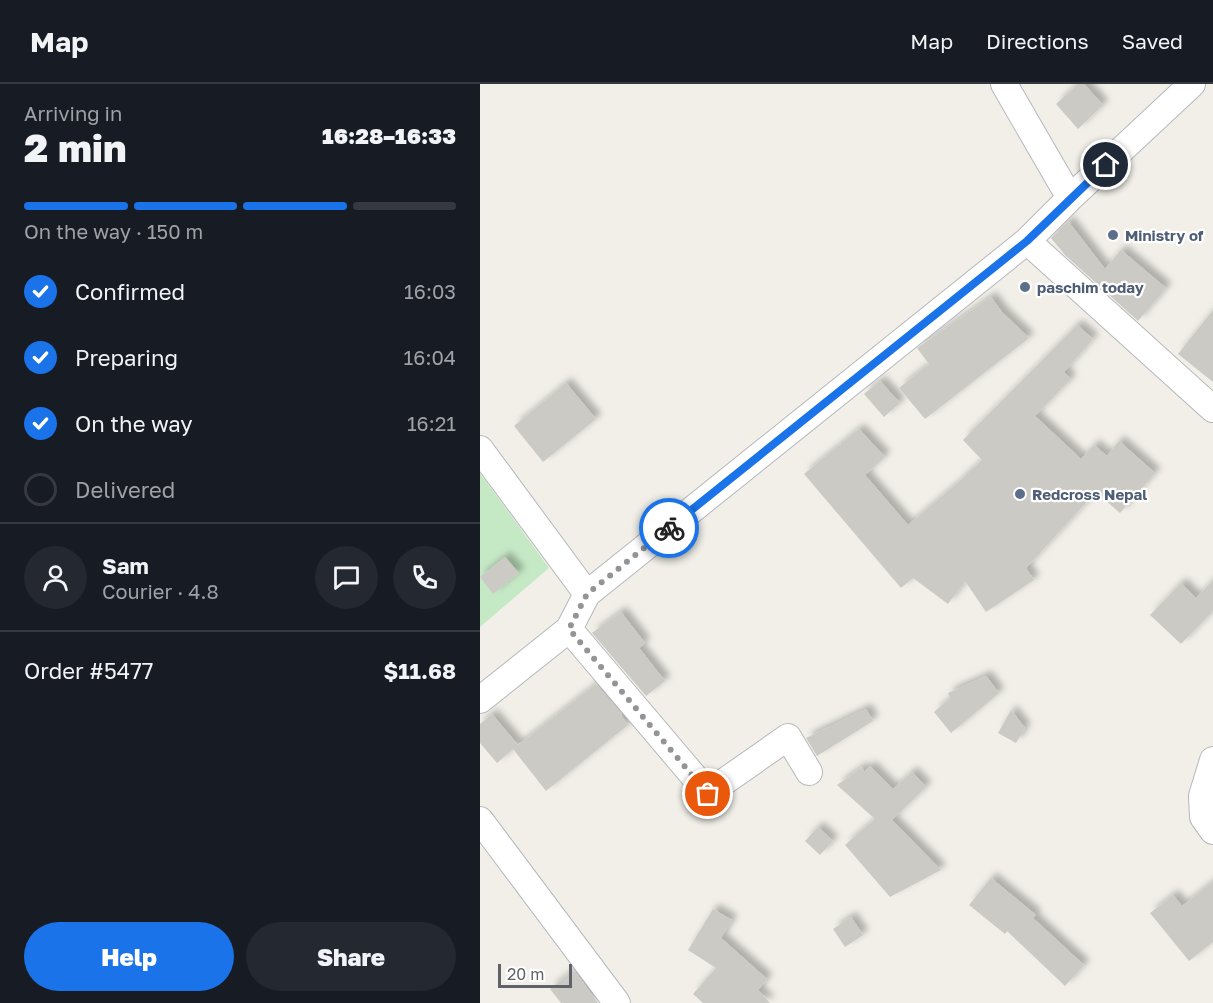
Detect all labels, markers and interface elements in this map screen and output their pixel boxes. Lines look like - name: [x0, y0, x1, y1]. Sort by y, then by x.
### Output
- text: Map: [30, 25, 88, 58]
- text: Map: [910, 28, 953, 54]
- text: Directions: [986, 28, 1089, 54]
- text: Saved: [1122, 28, 1183, 54]
- text: Arriving in: [24, 101, 122, 125]
- text: 16:28–16:33: [322, 122, 456, 149]
- text: 2 min: [24, 124, 127, 171]
- pin: [1080, 139, 1131, 190]
- icon: home: [1089, 148, 1122, 181]
- text: On the way · 150 m: [24, 219, 203, 243]
- place label: Ministry of: [1125, 226, 1204, 244]
- marker: Ministry of: [1106, 228, 1120, 242]
- icon: check: [24, 275, 57, 308]
- text: Confirmed: [75, 278, 185, 305]
- place label: paschim today: [1037, 278, 1144, 296]
- text: 16:03: [404, 279, 456, 303]
- marker: paschim today: [1018, 280, 1032, 294]
- icon: check: [24, 341, 57, 374]
- text: Preparing: [75, 344, 178, 371]
- text: 16:04: [404, 345, 456, 369]
- icon: check: [24, 407, 57, 440]
- text: On the way: [75, 410, 193, 437]
- text: 16:21: [407, 411, 456, 435]
- text: Delivered: [75, 476, 175, 503]
- place label: Redcross Nepal: [1032, 485, 1147, 503]
- marker: Redcross Nepal: [1013, 487, 1027, 501]
- courier: [639, 498, 699, 558]
- icon: bike: [653, 512, 686, 545]
- button: person: [24, 546, 87, 609]
- button: chat: [315, 546, 378, 609]
- button: phone: [393, 546, 456, 609]
- text: Sam: [102, 552, 149, 579]
- text: Courier · 4.8: [102, 579, 219, 603]
- text: Order #5477: [24, 657, 153, 684]
- text: $11.68: [384, 657, 456, 684]
- pin: [682, 768, 733, 819]
- icon: bag: [691, 777, 724, 810]
- button: Help: [24, 922, 234, 991]
- button: Share: [246, 922, 456, 991]
- scale bar: [498, 961, 572, 988]
- text: 20 m: [507, 964, 544, 984]

